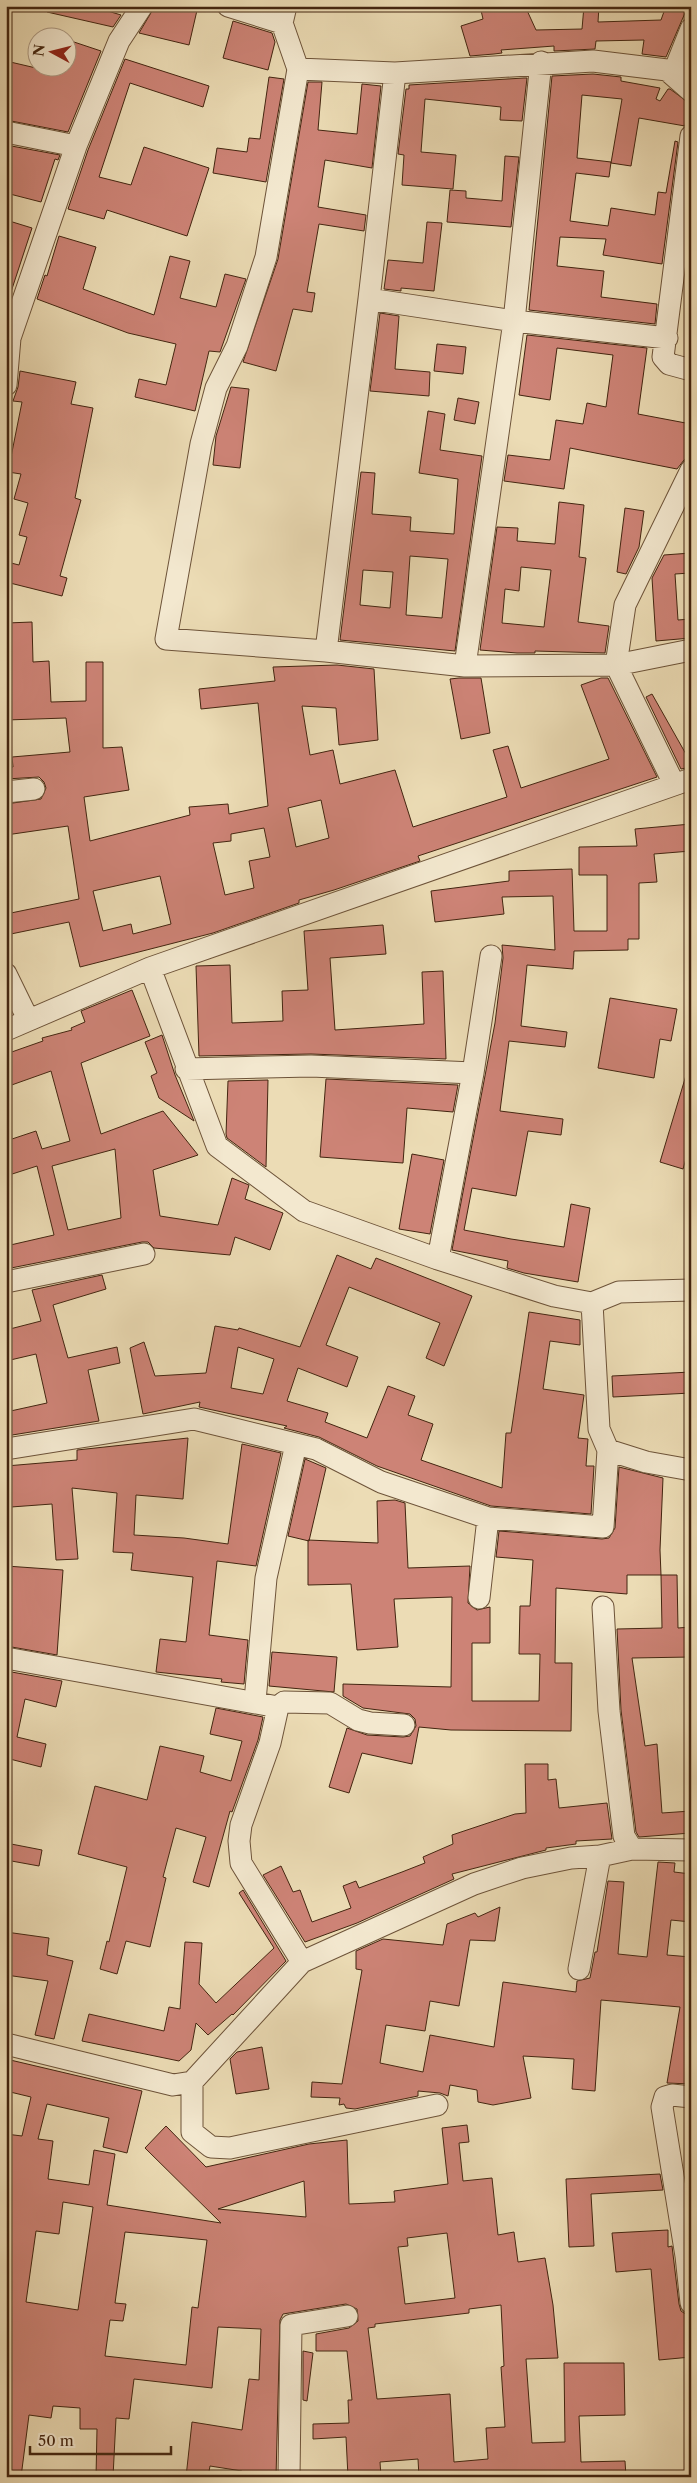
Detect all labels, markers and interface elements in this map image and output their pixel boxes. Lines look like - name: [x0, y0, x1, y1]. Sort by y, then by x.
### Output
- north arrow: [28, 28, 78, 78]
- text: N: [29, 43, 49, 58]
- scale bar: [30, 2423, 171, 2455]
- text: 50 m: [38, 2431, 74, 2450]

